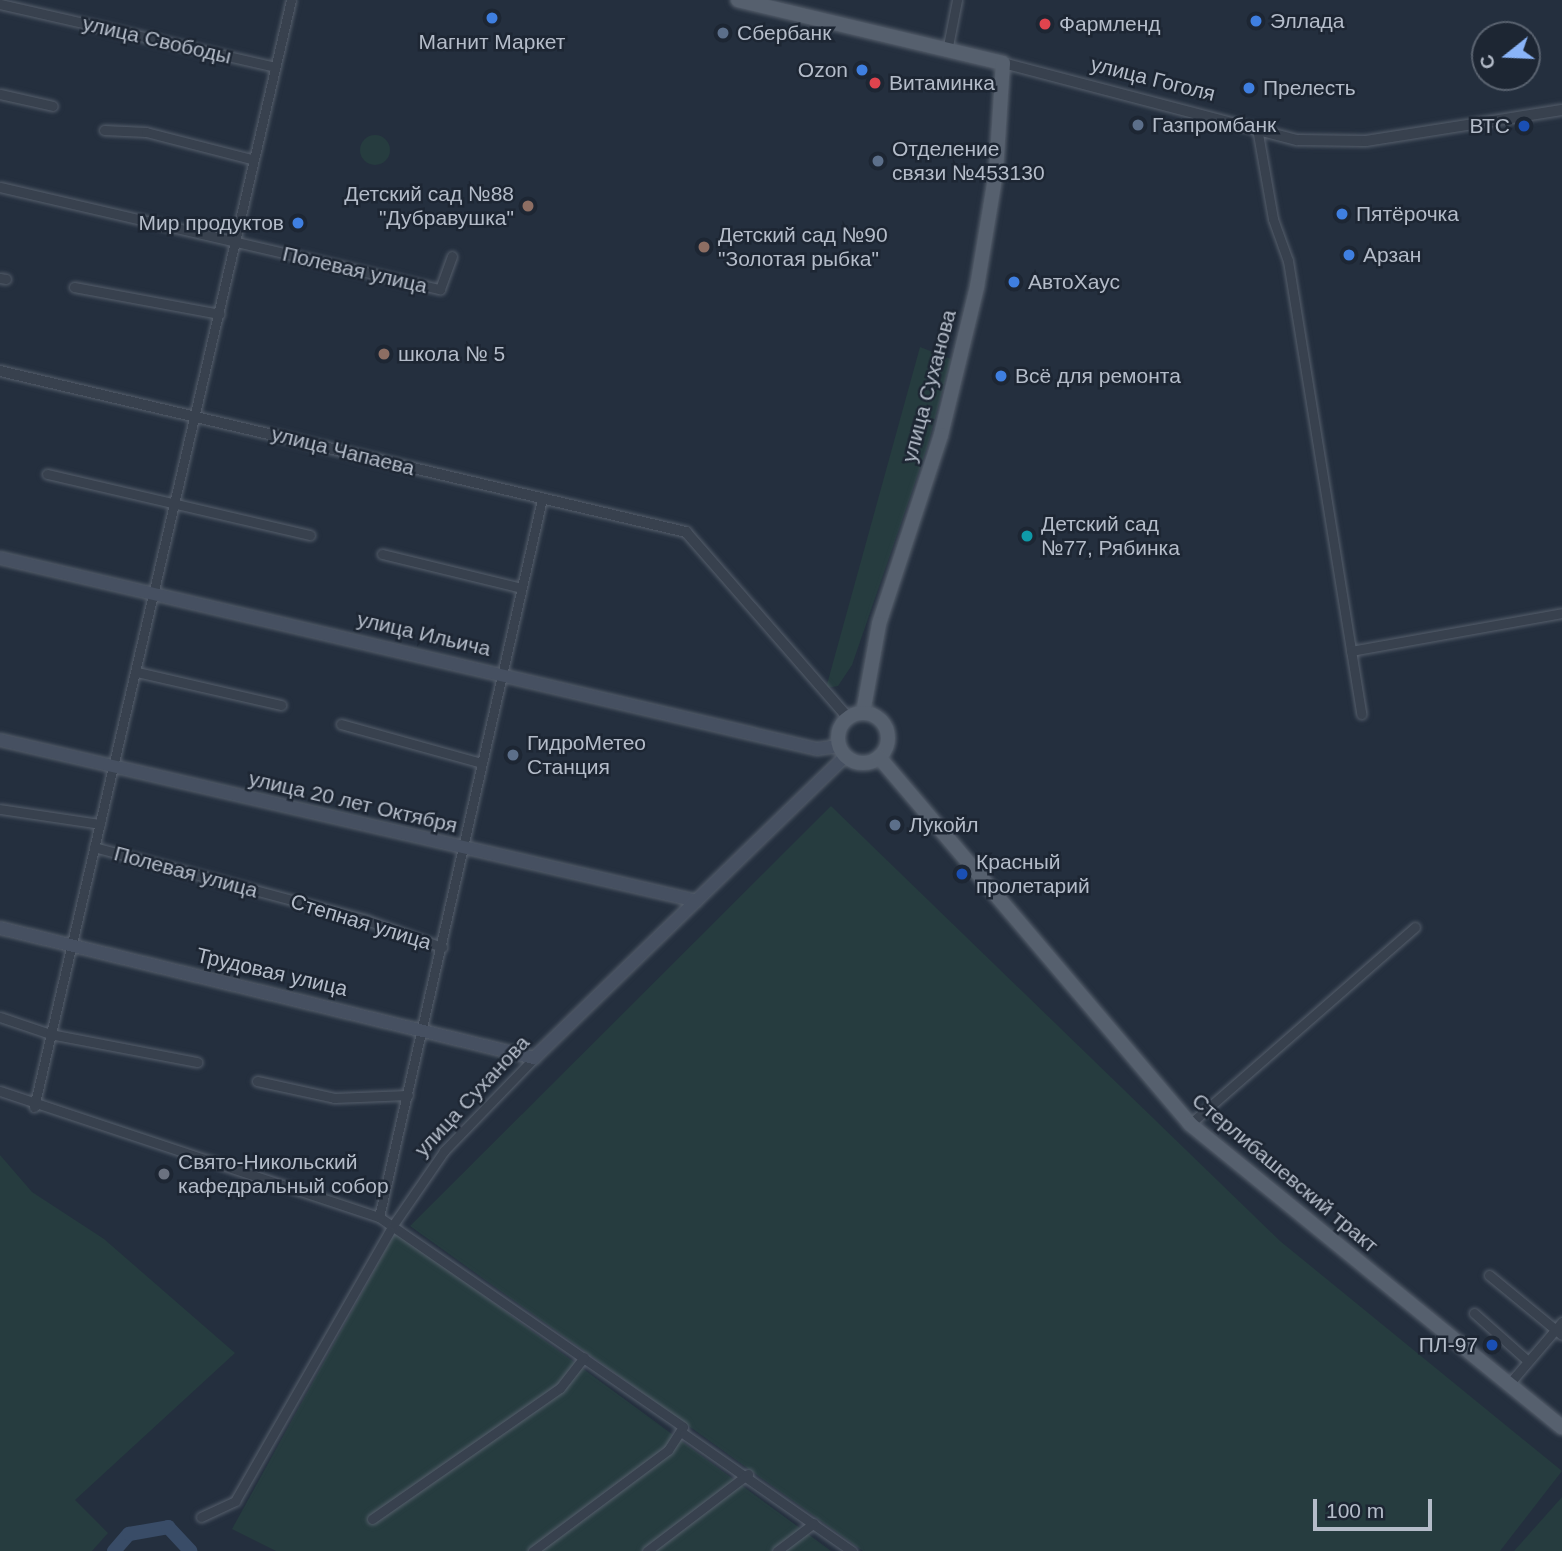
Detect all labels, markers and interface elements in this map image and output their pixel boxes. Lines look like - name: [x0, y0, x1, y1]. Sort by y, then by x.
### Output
- place label: Эллада: [1270, 8, 1345, 34]
- marker: Магнит Маркет: [484, 10, 500, 26]
- street label: улица Свободы: [80, 11, 234, 69]
- place label: Фармленд: [1059, 11, 1161, 37]
- marker: Эллада: [1248, 13, 1264, 29]
- marker: Фармленд: [1037, 16, 1053, 32]
- place label: Сбербанк: [737, 20, 831, 46]
- north arrow: [1471, 21, 1541, 91]
- marker: Сбербанк: [715, 25, 731, 41]
- place label: Магнит Маркет: [419, 29, 565, 55]
- street label: улица Гоголя: [1088, 51, 1218, 107]
- text: С: [1475, 52, 1500, 72]
- place label: Ozon: [798, 57, 848, 83]
- marker: Ozon: [854, 62, 870, 78]
- place label: Витаминка: [889, 70, 995, 96]
- marker: Витаминка: [867, 75, 883, 91]
- place label: Прелесть: [1263, 75, 1356, 101]
- marker: Прелесть: [1241, 80, 1257, 96]
- place label: Газпромбанк: [1152, 112, 1276, 138]
- place label: ВТС: [1469, 113, 1510, 139]
- marker: Газпромбанк: [1130, 117, 1146, 133]
- marker: ВТС: [1516, 118, 1532, 134]
- place label: Отделение связи №453130: [892, 136, 1045, 186]
- marker: Отделение связи №453130: [870, 153, 886, 169]
- place label: Детский сад №88 "Дубравушка": [344, 181, 514, 231]
- marker: Детский сад №88 "Дубравушка": [520, 198, 536, 214]
- place label: Пятёрочка: [1356, 201, 1459, 227]
- marker: Пятёрочка: [1334, 206, 1350, 222]
- place label: Мир продуктов: [139, 210, 284, 236]
- marker: Мир продуктов: [290, 215, 306, 231]
- place label: Детский сад №90 "Золотая рыбка": [718, 222, 888, 272]
- marker: Детский сад №90 "Золотая рыбка": [696, 239, 712, 255]
- street label: Полевая улица: [280, 241, 430, 299]
- place label: Арзан: [1363, 242, 1421, 268]
- marker: Арзан: [1341, 247, 1357, 263]
- place label: АвтоХаус: [1028, 269, 1120, 295]
- marker: АвтоХаус: [1006, 274, 1022, 290]
- street label: улица Суханова: [897, 307, 961, 465]
- place label: школа № 5: [398, 341, 505, 367]
- marker: школа № 5: [376, 346, 392, 362]
- place label: Всё для ремонта: [1015, 363, 1181, 389]
- marker: Всё для ремонта: [993, 368, 1009, 384]
- street label: улица Чапаева: [269, 421, 417, 481]
- place label: Детский сад №77, Рябинка: [1041, 511, 1180, 561]
- marker: Детский сад №77, Рябинка: [1019, 528, 1035, 544]
- street label: улица Ильича: [355, 606, 493, 662]
- place label: ГидроМетео Станция: [527, 730, 646, 780]
- marker: ГидроМетео Станция: [505, 747, 521, 763]
- street label: улица 20 лет Октября: [246, 766, 460, 838]
- place label: Лукойл: [909, 812, 979, 838]
- marker: Лукойл: [887, 817, 903, 833]
- street label: Полевая улица: [111, 841, 261, 903]
- place label: Красный пролетарий: [976, 849, 1090, 899]
- marker: Красный пролетарий: [954, 866, 970, 882]
- street label: Степная улица: [288, 889, 434, 955]
- street label: Трудовая улица: [194, 942, 350, 1002]
- street label: улица Суханова: [409, 1030, 535, 1162]
- street label: Стерлибашевский тракт: [1187, 1088, 1383, 1258]
- place label: Свято-Никольский кафедральный собор: [178, 1149, 389, 1199]
- marker: Свято-Никольский кафедральный собор: [156, 1166, 172, 1182]
- place label: ПЛ-97: [1419, 1332, 1478, 1358]
- marker: ПЛ-97: [1484, 1337, 1500, 1353]
- scale bar: [1317, 1484, 1436, 1528]
- text: 100 m: [1326, 1499, 1384, 1522]

